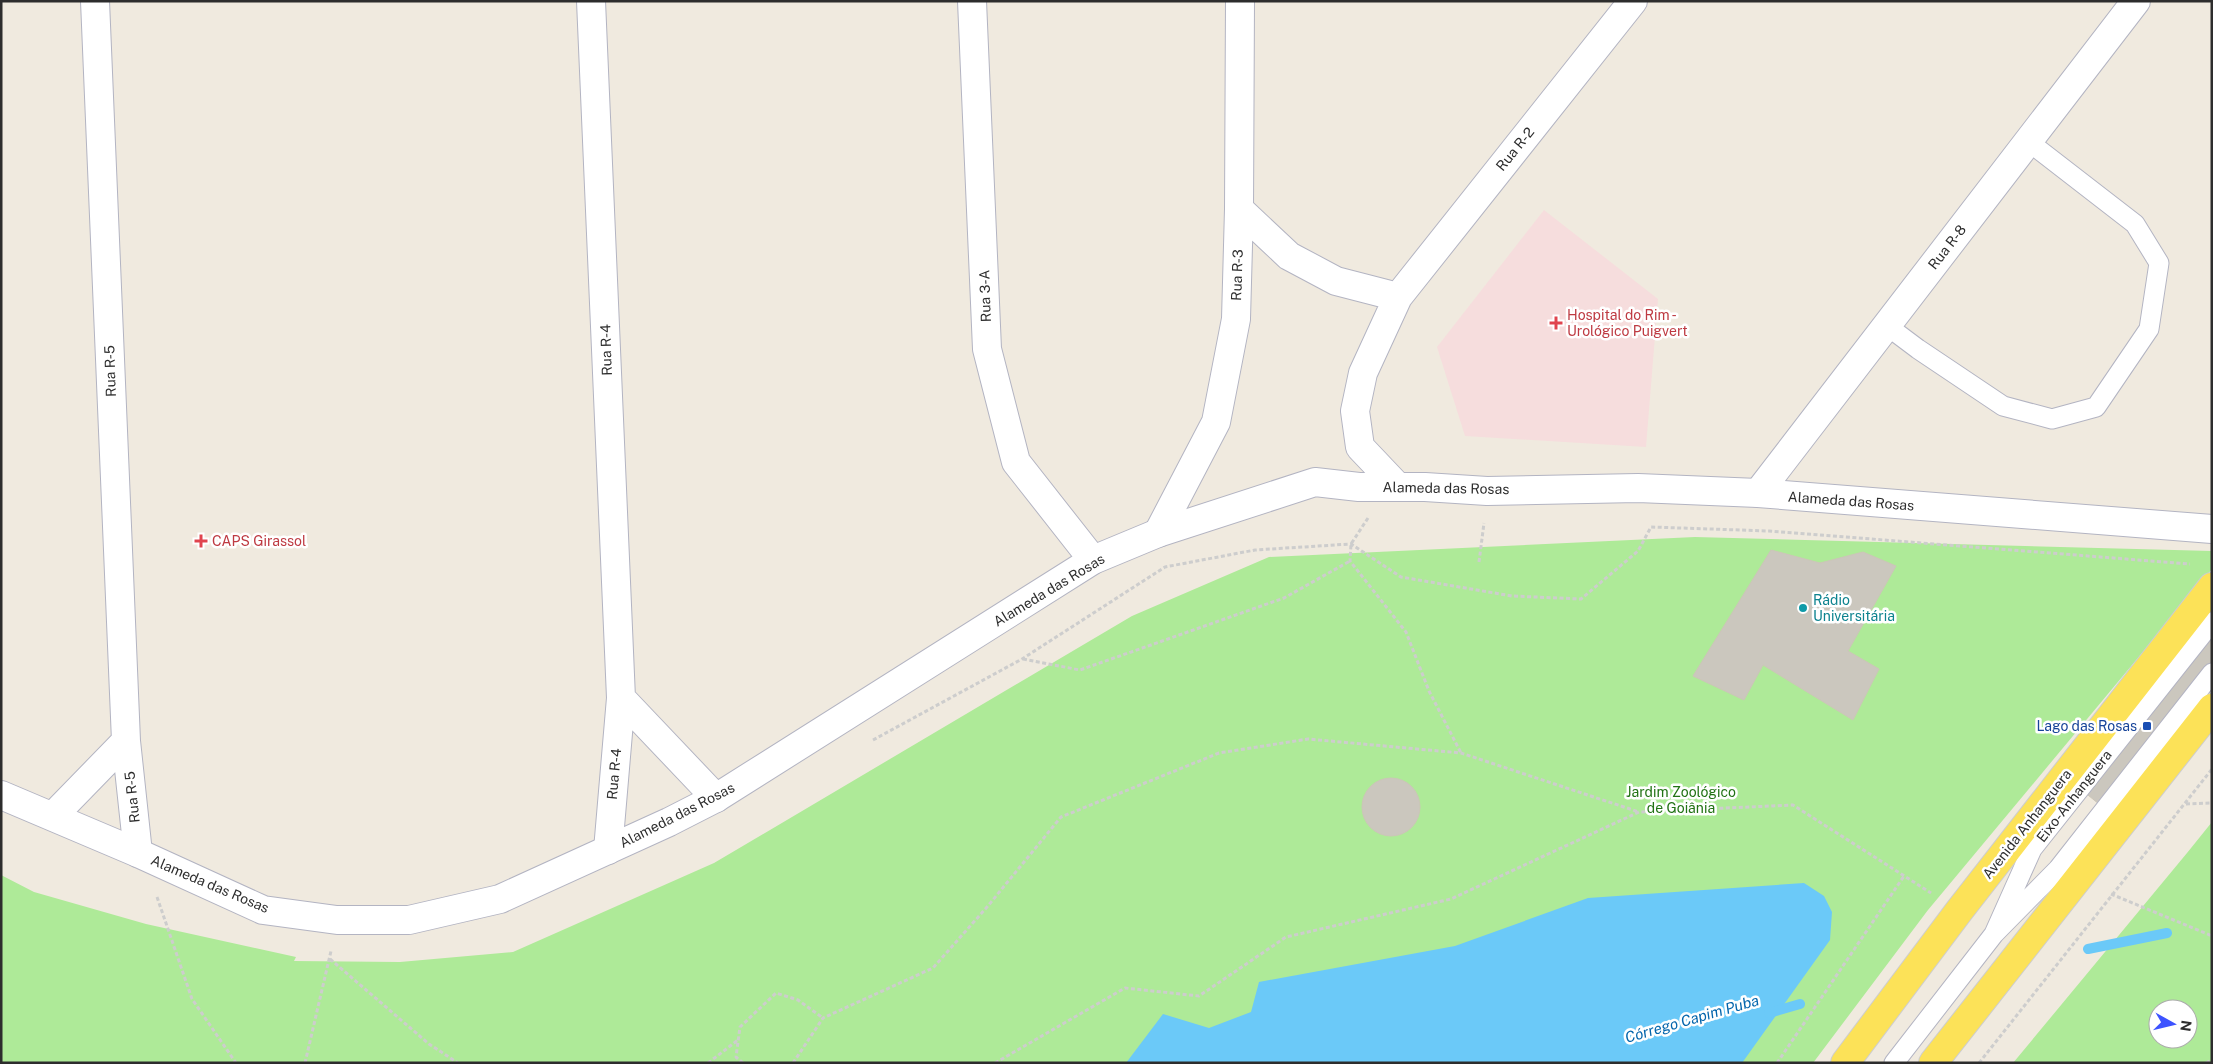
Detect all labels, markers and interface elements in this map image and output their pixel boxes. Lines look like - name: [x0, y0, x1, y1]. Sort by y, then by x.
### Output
- street label: Rua R-2: [1493, 124, 1537, 174]
- street label: Rua R-8: [1925, 222, 1969, 272]
- street label: Rua R-3: [1228, 249, 1246, 301]
- street label: Rua 3-A: [976, 270, 994, 322]
- place label: Hospital do Rim - Urológico Puigvert: [1567, 307, 1688, 339]
- marker: Hospital do Rim - Urológico Puigvert: [1549, 316, 1563, 330]
- street label: Rua R-4: [597, 324, 615, 376]
- street label: Rua R-5: [101, 345, 119, 397]
- street label: Alameda das Rosas: [1383, 479, 1509, 497]
- street label: Alameda das Rosas: [1787, 489, 1915, 513]
- place label: CAPS Girassol: [212, 533, 306, 549]
- marker: CAPS Girassol: [194, 534, 208, 548]
- street label: Alameda das Rosas: [991, 551, 1107, 629]
- place label: Rádio Universitária: [1813, 592, 1895, 624]
- marker: Rádio Universitária: [1797, 602, 1809, 614]
- place label: Lago das Rosas: [2036, 718, 2137, 734]
- marker: Lago das Rosas: [2141, 720, 2153, 732]
- street label: Rua R-4: [604, 747, 624, 800]
- street label: Eixo-Anhanguera: [2033, 747, 2115, 845]
- street label: Avenida Anhanguera: [1979, 766, 2075, 882]
- street label: Rua R-5: [121, 770, 143, 824]
- street label: Alameda das Rosas: [617, 779, 737, 851]
- park label: Jardim Zoológico de Goiânia: [1626, 784, 1736, 816]
- street label: Alameda das Rosas: [149, 852, 271, 916]
- water label: Córrego Capim Puba: [1623, 991, 1761, 1046]
- north arrow: [2148, 999, 2198, 1049]
- text: N: [2177, 1019, 2195, 1032]

